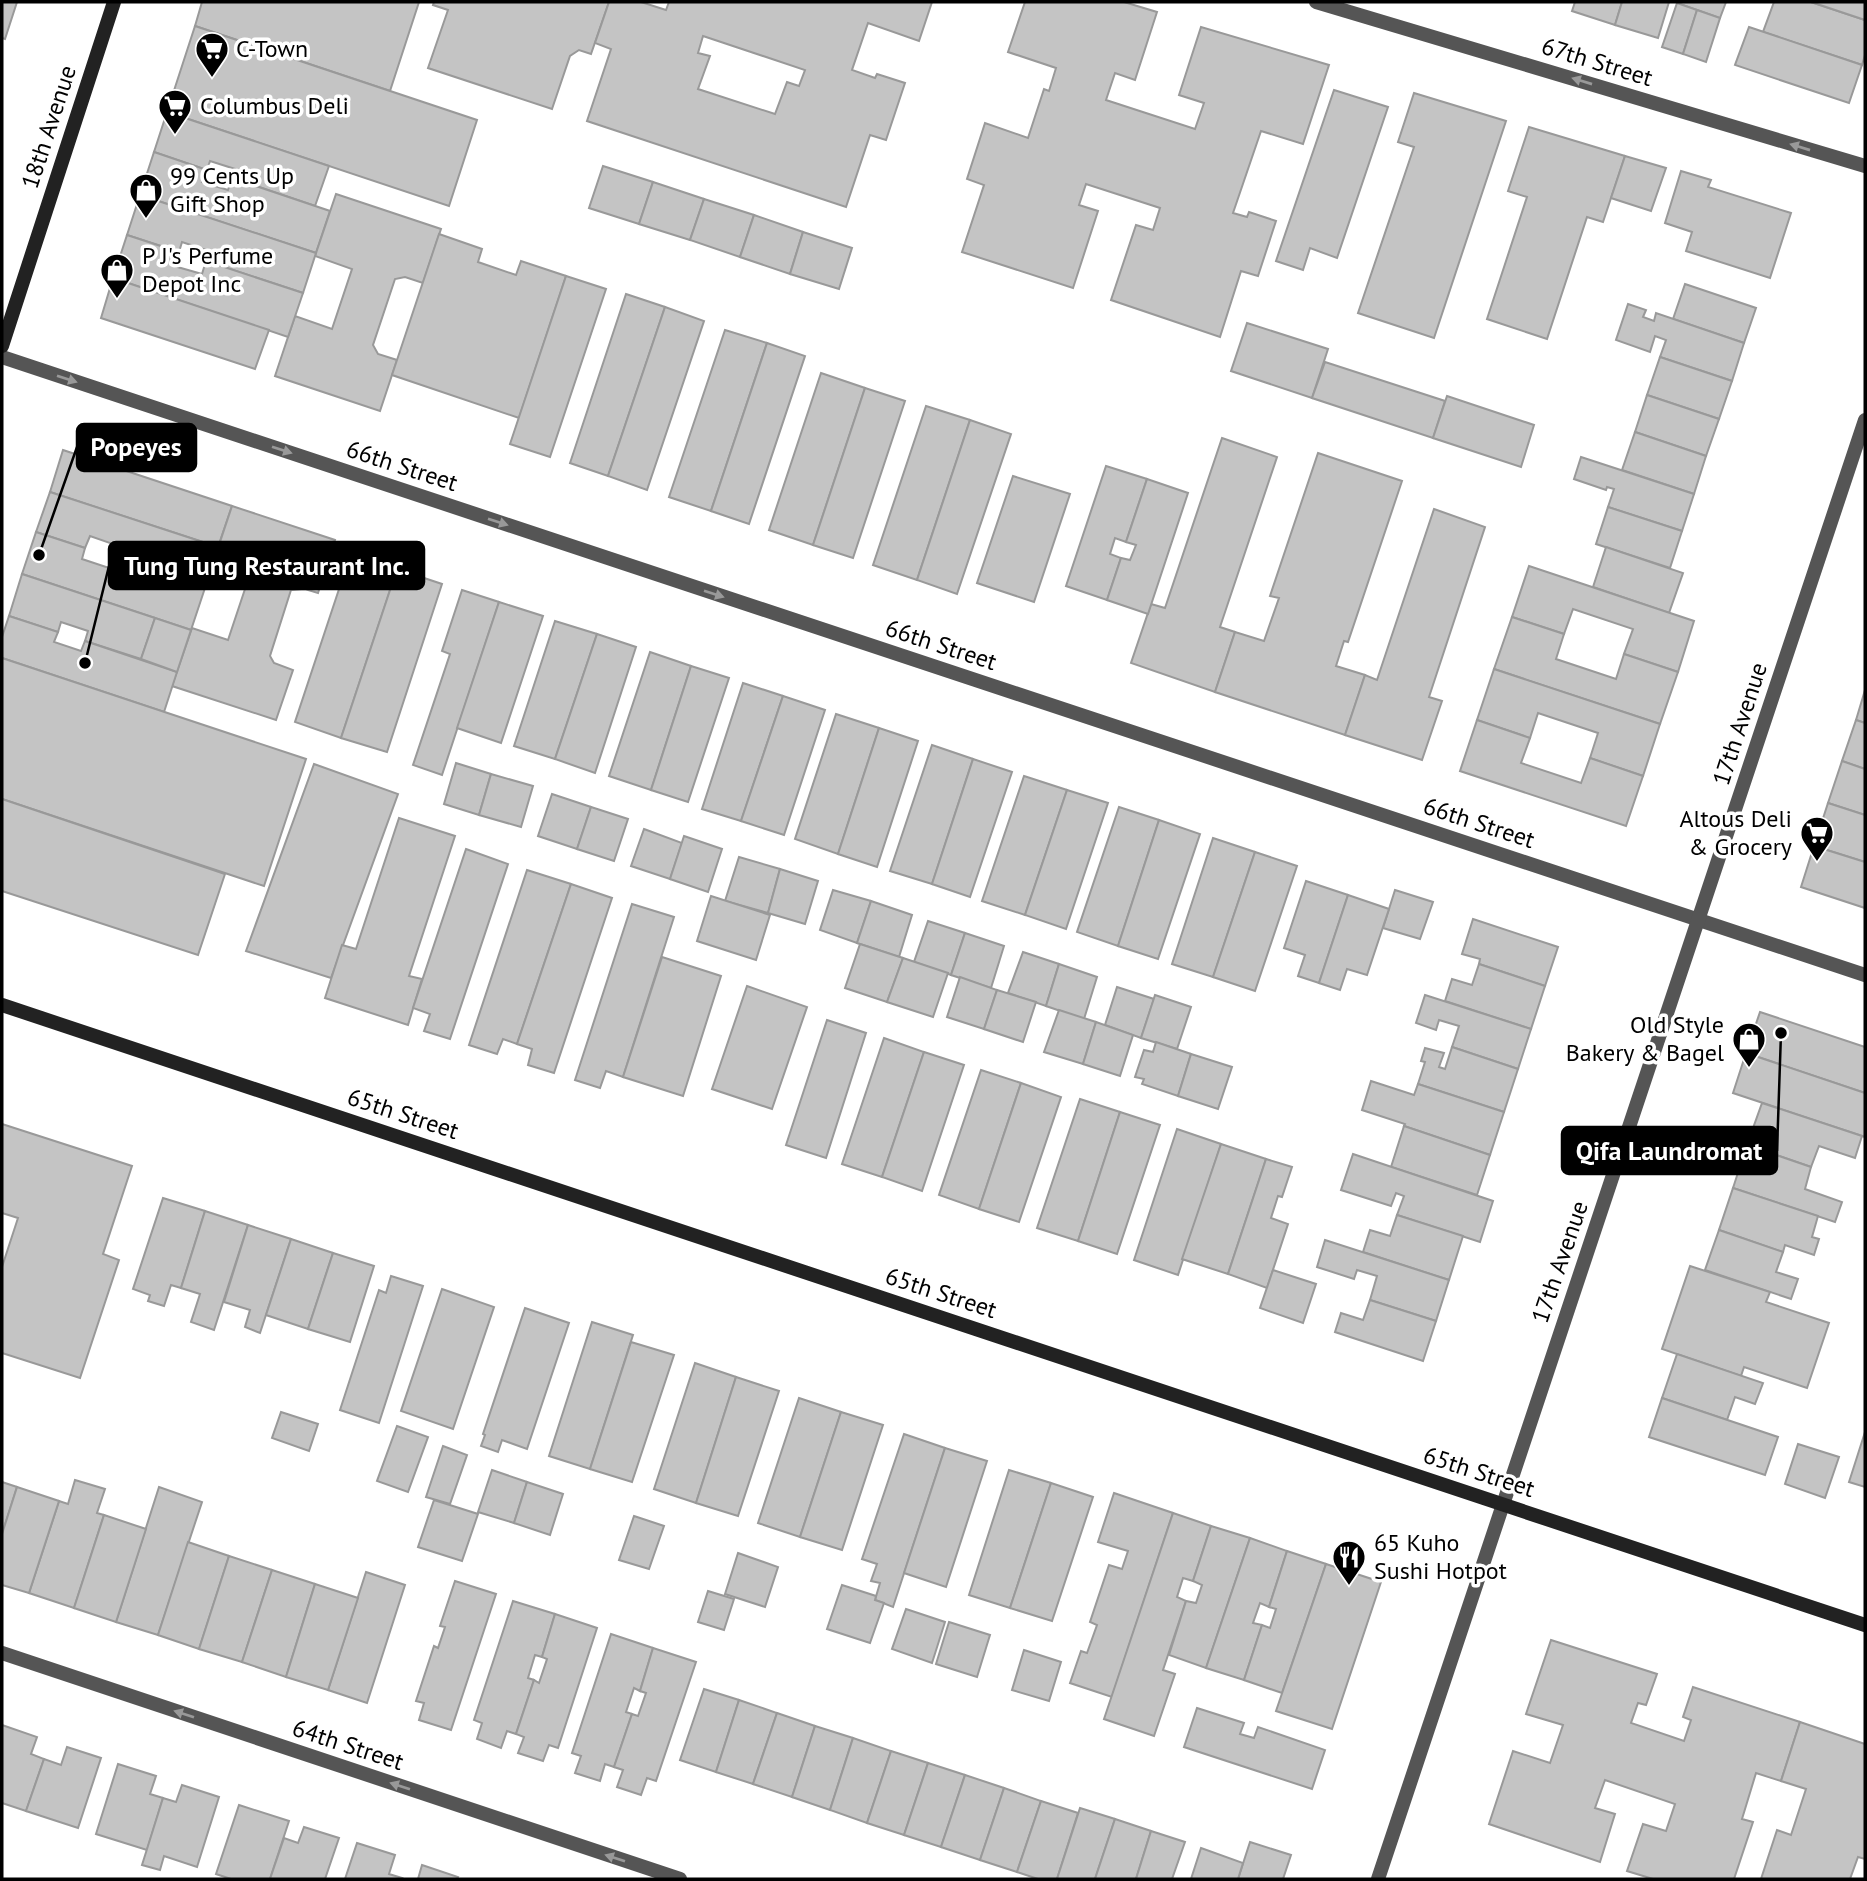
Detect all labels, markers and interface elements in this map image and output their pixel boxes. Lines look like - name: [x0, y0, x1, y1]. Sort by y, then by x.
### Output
- supermarket icon: C-Town: [193, 30, 231, 79]
- street label: 67th Street: [1538, 30, 1656, 93]
- place label: C-Town: [236, 33, 308, 64]
- street label: 18th Avenue: [14, 61, 83, 193]
- one-way arrow: [1571, 76, 1592, 86]
- supermarket icon: Columbus Deli: [156, 87, 194, 136]
- place label: Columbus Deli: [200, 90, 349, 121]
- one-way arrow: [1789, 141, 1810, 151]
- place label: 99 Cents Up Gift Shop: [170, 160, 294, 219]
- shop icon: 99 Cents Up Gift Shop: [127, 171, 165, 220]
- place label: P J's Perfume Depot Inc: [142, 240, 273, 299]
- shop icon: P J's Perfume Depot Inc: [98, 251, 136, 300]
- one-way arrow: [56, 374, 77, 384]
- callout: Popeyes: [77, 424, 196, 471]
- text: Popeyes: [90, 430, 182, 463]
- street label: 66th Street: [343, 433, 462, 498]
- one-way arrow: [272, 445, 293, 456]
- one-way arrow: [488, 517, 509, 528]
- callout: Tung Tung Restaurant Inc.: [109, 542, 424, 589]
- text: Tung Tung Restaurant Inc.: [124, 549, 410, 582]
- one-way arrow: [704, 589, 725, 599]
- street label: 66th Street: [882, 612, 1001, 677]
- street label: 17th Avenue: [1705, 658, 1774, 789]
- street label: 66th Street: [1420, 790, 1539, 855]
- place label: Altous Deli & Grocery: [1679, 803, 1792, 862]
- supermarket icon: Altous Deli & Grocery: [1798, 814, 1836, 863]
- place label: Old Style Bakery & Bagel: [1566, 1009, 1724, 1068]
- shop icon: Old Style Bakery & Bagel: [1730, 1020, 1768, 1069]
- street label: 65th Street: [344, 1081, 463, 1146]
- callout: Qifa Laundromat: [1562, 1127, 1777, 1174]
- text: Qifa Laundromat: [1576, 1134, 1762, 1167]
- street label: 17th Avenue: [1524, 1197, 1595, 1327]
- street label: 65th Street: [882, 1260, 1001, 1325]
- street label: 65th Street: [1420, 1439, 1539, 1504]
- place label: 65 Kuho Sushi Hotpot: [1374, 1527, 1507, 1586]
- restaurant icon: 65 Kuho Sushi Hotpot: [1330, 1538, 1368, 1587]
- one-way arrow: [173, 1708, 194, 1719]
- street label: 64th Street: [289, 1712, 408, 1777]
- one-way arrow: [389, 1780, 410, 1791]
- one-way arrow: [605, 1852, 626, 1863]

